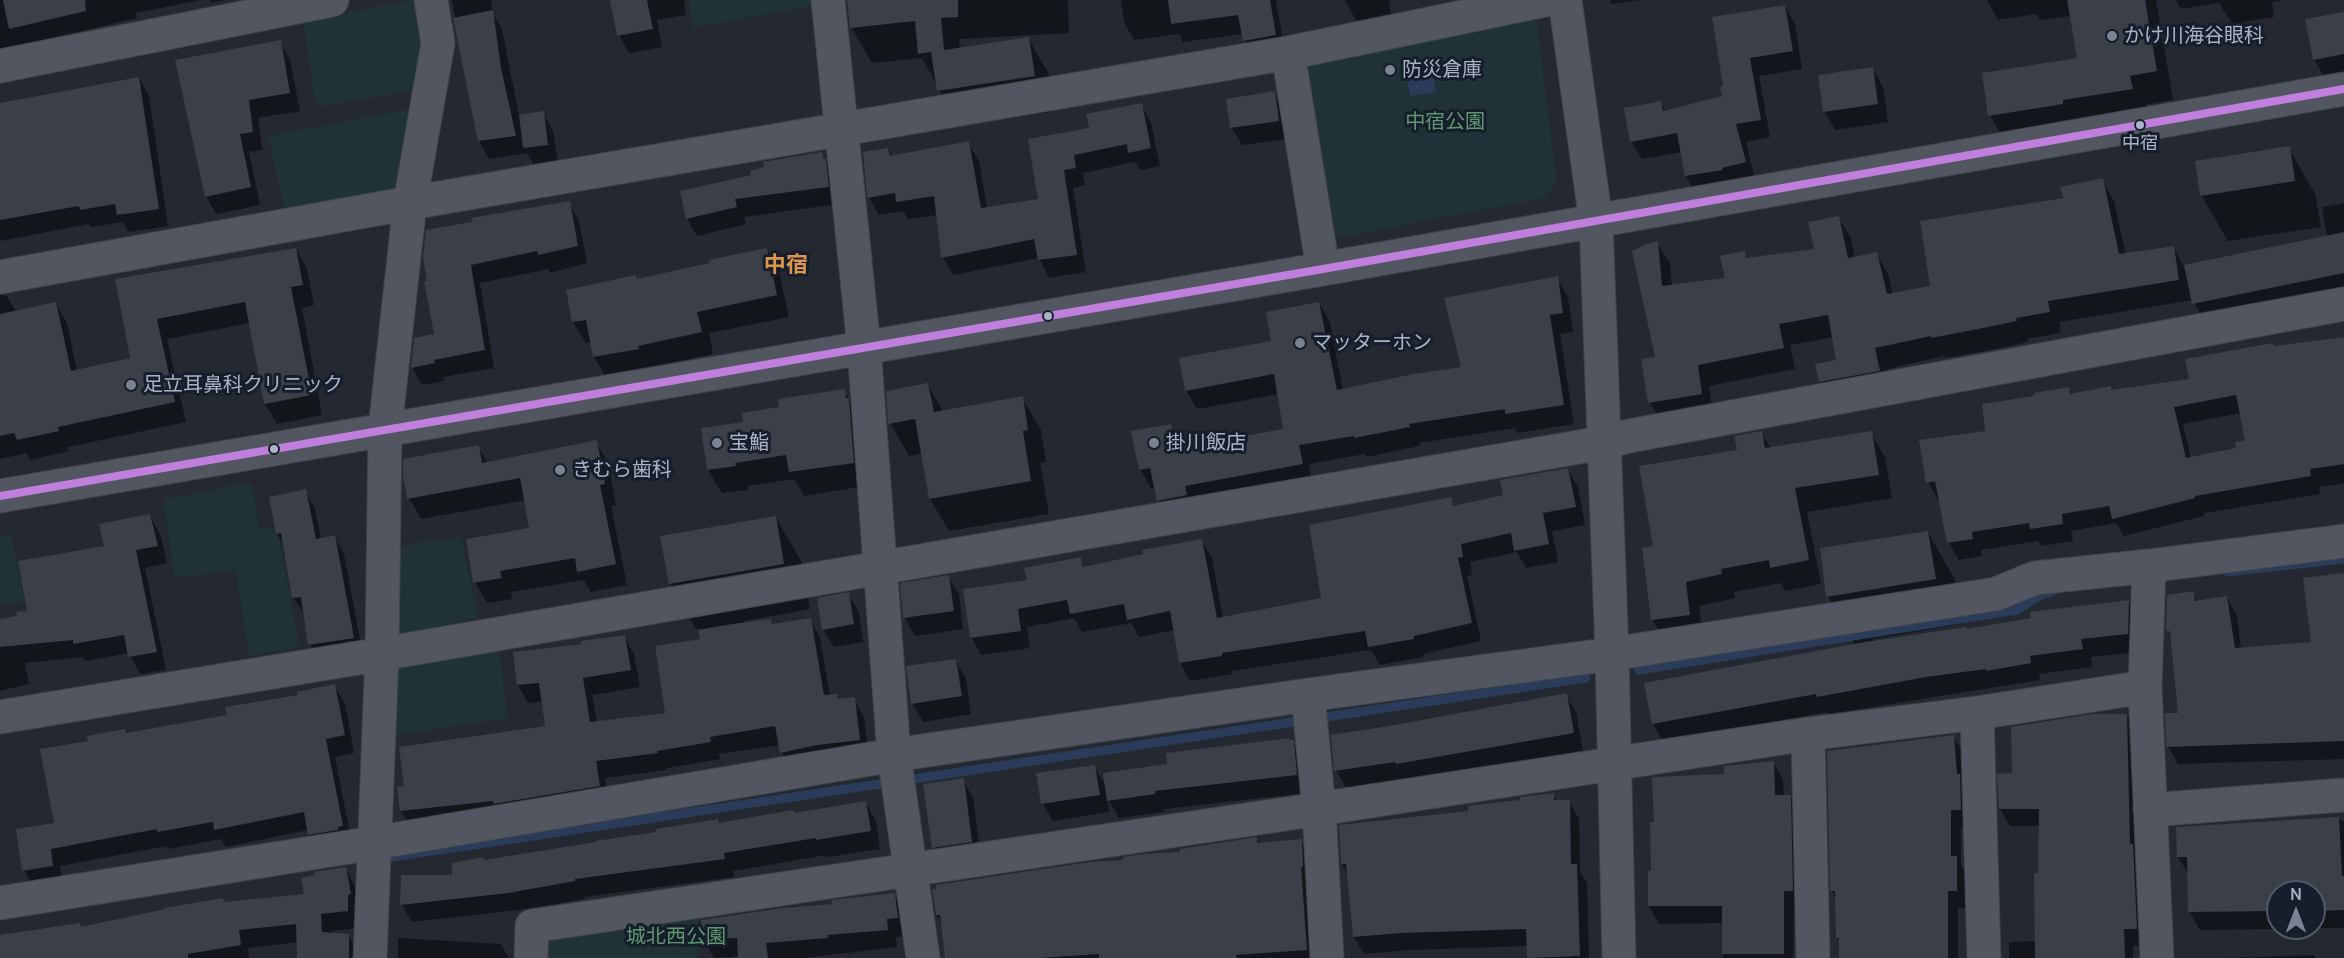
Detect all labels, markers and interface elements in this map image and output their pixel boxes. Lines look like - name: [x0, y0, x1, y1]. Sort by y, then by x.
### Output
- place label: かけ川海谷眼科: [2124, 24, 2264, 48]
- marker: かけ川海谷眼科: [2105, 29, 2119, 43]
- place label: 防災倉庫: [1402, 58, 1482, 82]
- marker: 防災倉庫: [1383, 63, 1397, 77]
- park label: 中宿公園: [1405, 110, 1485, 134]
- marker: 中宿: [2134, 119, 2146, 131]
- place label: 中宿: [2122, 133, 2158, 155]
- district label: 中宿: [764, 253, 808, 279]
- unlabelled marker: [1042, 310, 1054, 322]
- place label: マッターホン: [1312, 331, 1432, 355]
- marker: マッターホン: [1293, 336, 1307, 350]
- place label: 足立耳鼻科クリニック: [143, 373, 343, 397]
- marker: 足立耳鼻科クリニック: [124, 378, 138, 392]
- place label: 宝鮨: [729, 431, 769, 455]
- place label: 掛川飯店: [1166, 431, 1246, 455]
- marker: 宝鮨: [710, 436, 724, 450]
- marker: 掛川飯店: [1147, 436, 1161, 450]
- unlabelled marker: [268, 443, 280, 455]
- place label: きむら歯科: [572, 458, 672, 482]
- marker: きむら歯科: [553, 463, 567, 477]
- north arrow: [2266, 880, 2326, 940]
- text: N: [2290, 883, 2302, 905]
- park label: 城北西公園: [626, 925, 726, 949]

